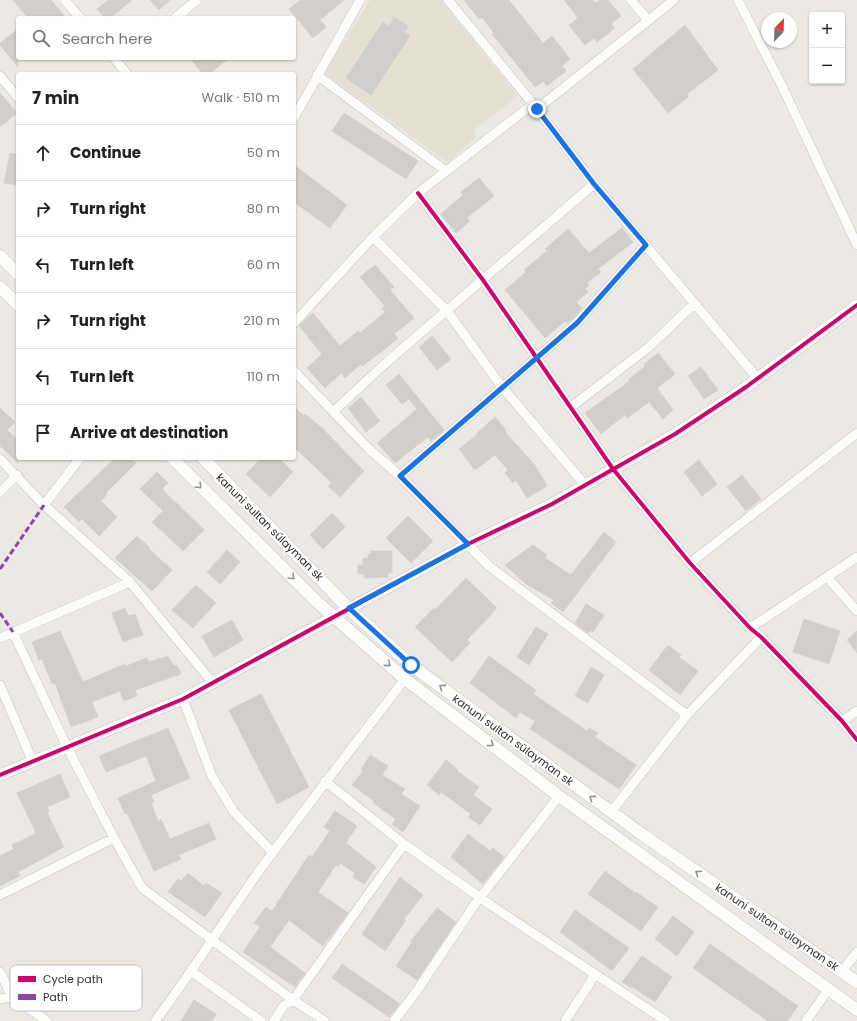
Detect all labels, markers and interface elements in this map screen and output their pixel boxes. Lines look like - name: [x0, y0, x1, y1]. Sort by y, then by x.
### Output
- north arrow: [761, 12, 797, 48]
- map controls: [809, 12, 845, 84]
- button: +: [809, 12, 845, 48]
- search box: [16, 16, 296, 60]
- icon: search: [30, 27, 52, 49]
- text: Search here: [62, 28, 152, 49]
- button: −: [809, 48, 845, 84]
- text: 7 min: [32, 86, 79, 110]
- text: Walk · 510 m: [202, 88, 280, 107]
- route end: [528, 100, 546, 118]
- icon: ahead: [32, 142, 54, 164]
- text: Continue: [70, 142, 141, 163]
- text: 50 m: [247, 143, 280, 162]
- icon: right: [32, 198, 54, 220]
- text: Turn right: [70, 198, 146, 219]
- text: 80 m: [247, 199, 280, 218]
- icon: left: [32, 254, 54, 276]
- text: Turn left: [70, 254, 134, 275]
- text: 60 m: [247, 255, 280, 274]
- icon: right: [32, 310, 54, 332]
- text: Turn right: [70, 310, 146, 331]
- text: 210 m: [243, 311, 280, 330]
- icon: left: [32, 366, 54, 388]
- text: Turn left: [70, 366, 134, 387]
- text: 110 m: [247, 367, 280, 386]
- icon: arrive: [32, 422, 54, 444]
- text: Arrive at destination: [70, 422, 228, 443]
- street label: kanuni sultan sülayman sk: [213, 470, 328, 585]
- one-way arrow: [194, 481, 202, 488]
- one-way arrow: [287, 572, 295, 580]
- route start: [402, 656, 420, 674]
- one-way arrow: [383, 660, 391, 667]
- one-way arrow: [439, 685, 446, 692]
- street label: kanuni sultan sülayman sk: [449, 691, 577, 790]
- one-way arrow: [486, 739, 493, 746]
- one-way arrow: [589, 795, 596, 802]
- one-way arrow: [695, 870, 702, 878]
- street label: kanuni sultan sülayman sk: [712, 880, 842, 975]
- legend: [10, 965, 142, 1011]
- text: Cycle path: [43, 971, 103, 987]
- text: Path: [43, 989, 68, 1005]

